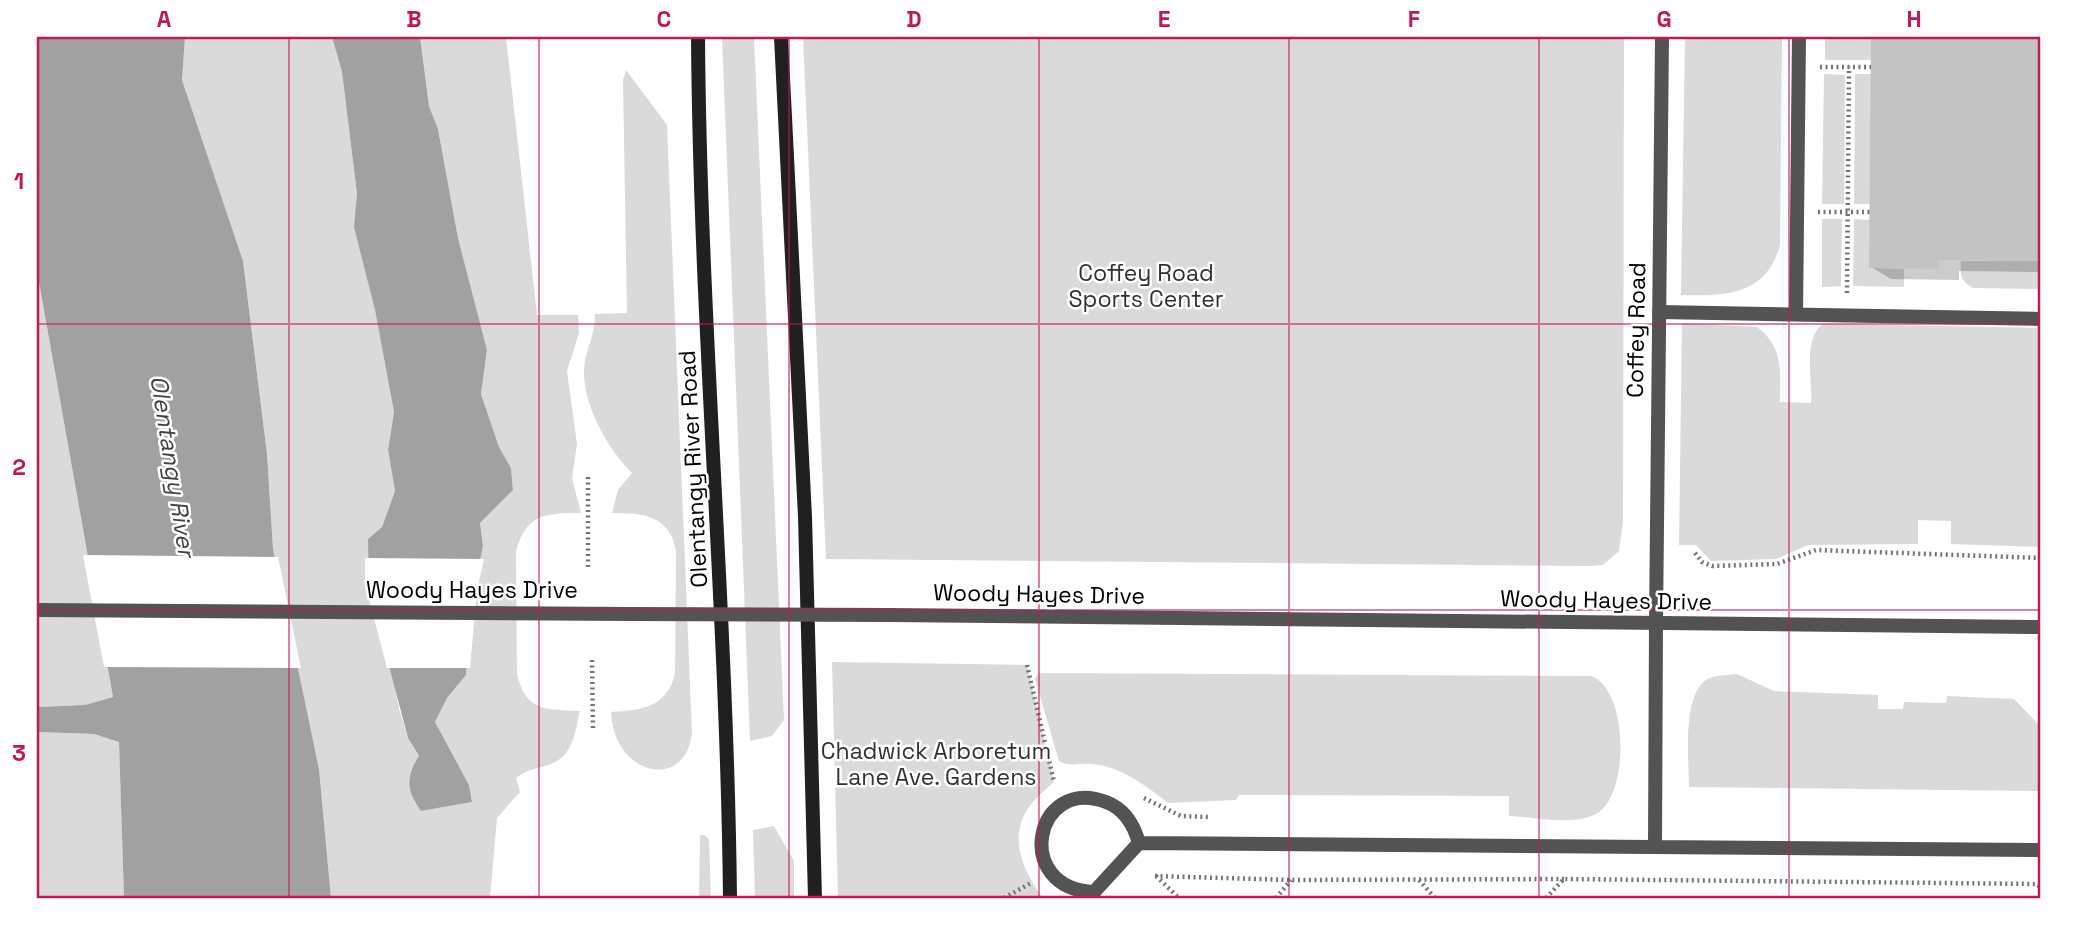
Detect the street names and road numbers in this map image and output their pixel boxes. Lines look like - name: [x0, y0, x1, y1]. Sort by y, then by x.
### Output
- street label: Coffey Road: [1620, 262, 1652, 398]
- street label: Olentangy River Road: [672, 350, 714, 588]
- street label: Woody Hayes Drive: [366, 575, 578, 605]
- street label: Woody Hayes Drive: [933, 577, 1145, 611]
- street label: Woody Hayes Drive: [1500, 583, 1712, 617]

